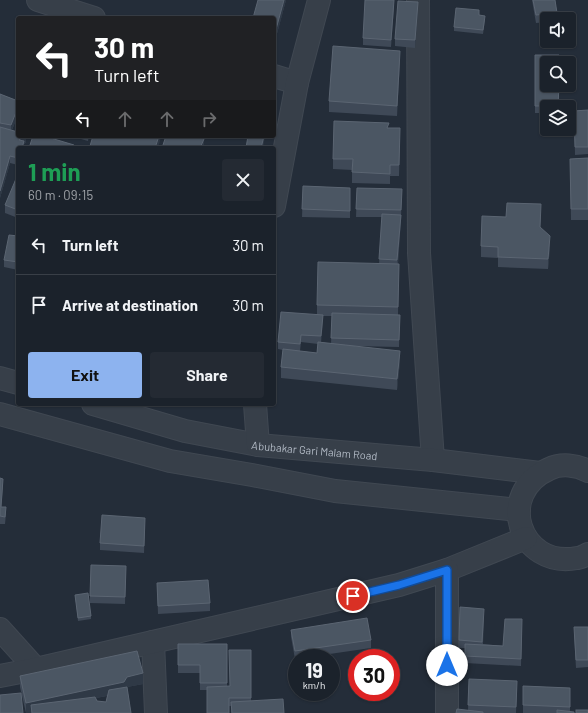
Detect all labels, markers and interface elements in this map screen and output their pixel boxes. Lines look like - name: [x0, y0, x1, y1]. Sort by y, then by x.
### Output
- map controls: [540, 12, 576, 136]
- button: sound: [540, 12, 576, 48]
- text: 30 m: [94, 30, 154, 64]
- icon: left: [28, 32, 80, 84]
- button: search: [540, 56, 576, 92]
- text: Turn left: [94, 64, 160, 86]
- button: layers: [540, 100, 576, 136]
- icon: left: [72, 108, 94, 130]
- icon: ahead: [114, 108, 136, 130]
- icon: ahead: [156, 108, 178, 130]
- icon: right: [198, 108, 220, 130]
- text: 1 min: [28, 157, 81, 186]
- button: close: [222, 159, 264, 201]
- text: 60 m · 09:15: [28, 187, 93, 203]
- icon: left: [28, 234, 50, 256]
- text: Turn left: [62, 236, 118, 254]
- text: 30 m: [232, 236, 264, 254]
- icon: arrive: [28, 294, 50, 316]
- text: Arrive at destination: [62, 296, 198, 314]
- text: 30 m: [232, 296, 264, 314]
- button: Exit: [28, 352, 142, 398]
- button: Share: [150, 352, 264, 398]
- street label: Abubakar Gari Malam Road: [251, 437, 378, 462]
- pin: [336, 579, 370, 613]
- icon: arrive: [342, 585, 364, 607]
- position arrow: [426, 644, 468, 686]
- speed limit sign: 30: [348, 649, 400, 701]
- text: 19: [305, 658, 323, 682]
- text: km/h: [303, 679, 325, 691]

